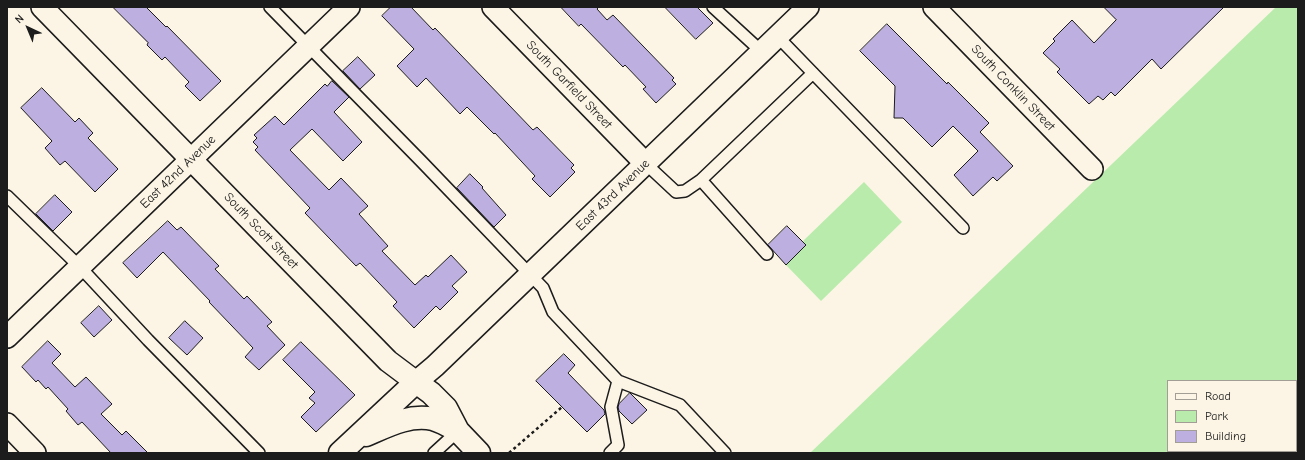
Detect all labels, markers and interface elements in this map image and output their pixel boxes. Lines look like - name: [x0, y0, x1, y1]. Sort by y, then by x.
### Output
- north arrow: [8, 8, 48, 48]
- text: N: [12, 12, 26, 26]
- street label: South Garfield Street: [523, 38, 615, 132]
- street label: South Conklin Street: [968, 42, 1058, 134]
- street label: East 42nd Avenue: [137, 132, 219, 212]
- street label: East 43rd Avenue: [573, 156, 653, 234]
- street label: South Scott Street: [221, 190, 301, 272]
- legend: [1167, 380, 1297, 452]
- text: Road: [1205, 389, 1231, 403]
- text: Park: [1205, 409, 1228, 423]
- text: Building: [1205, 429, 1246, 443]

